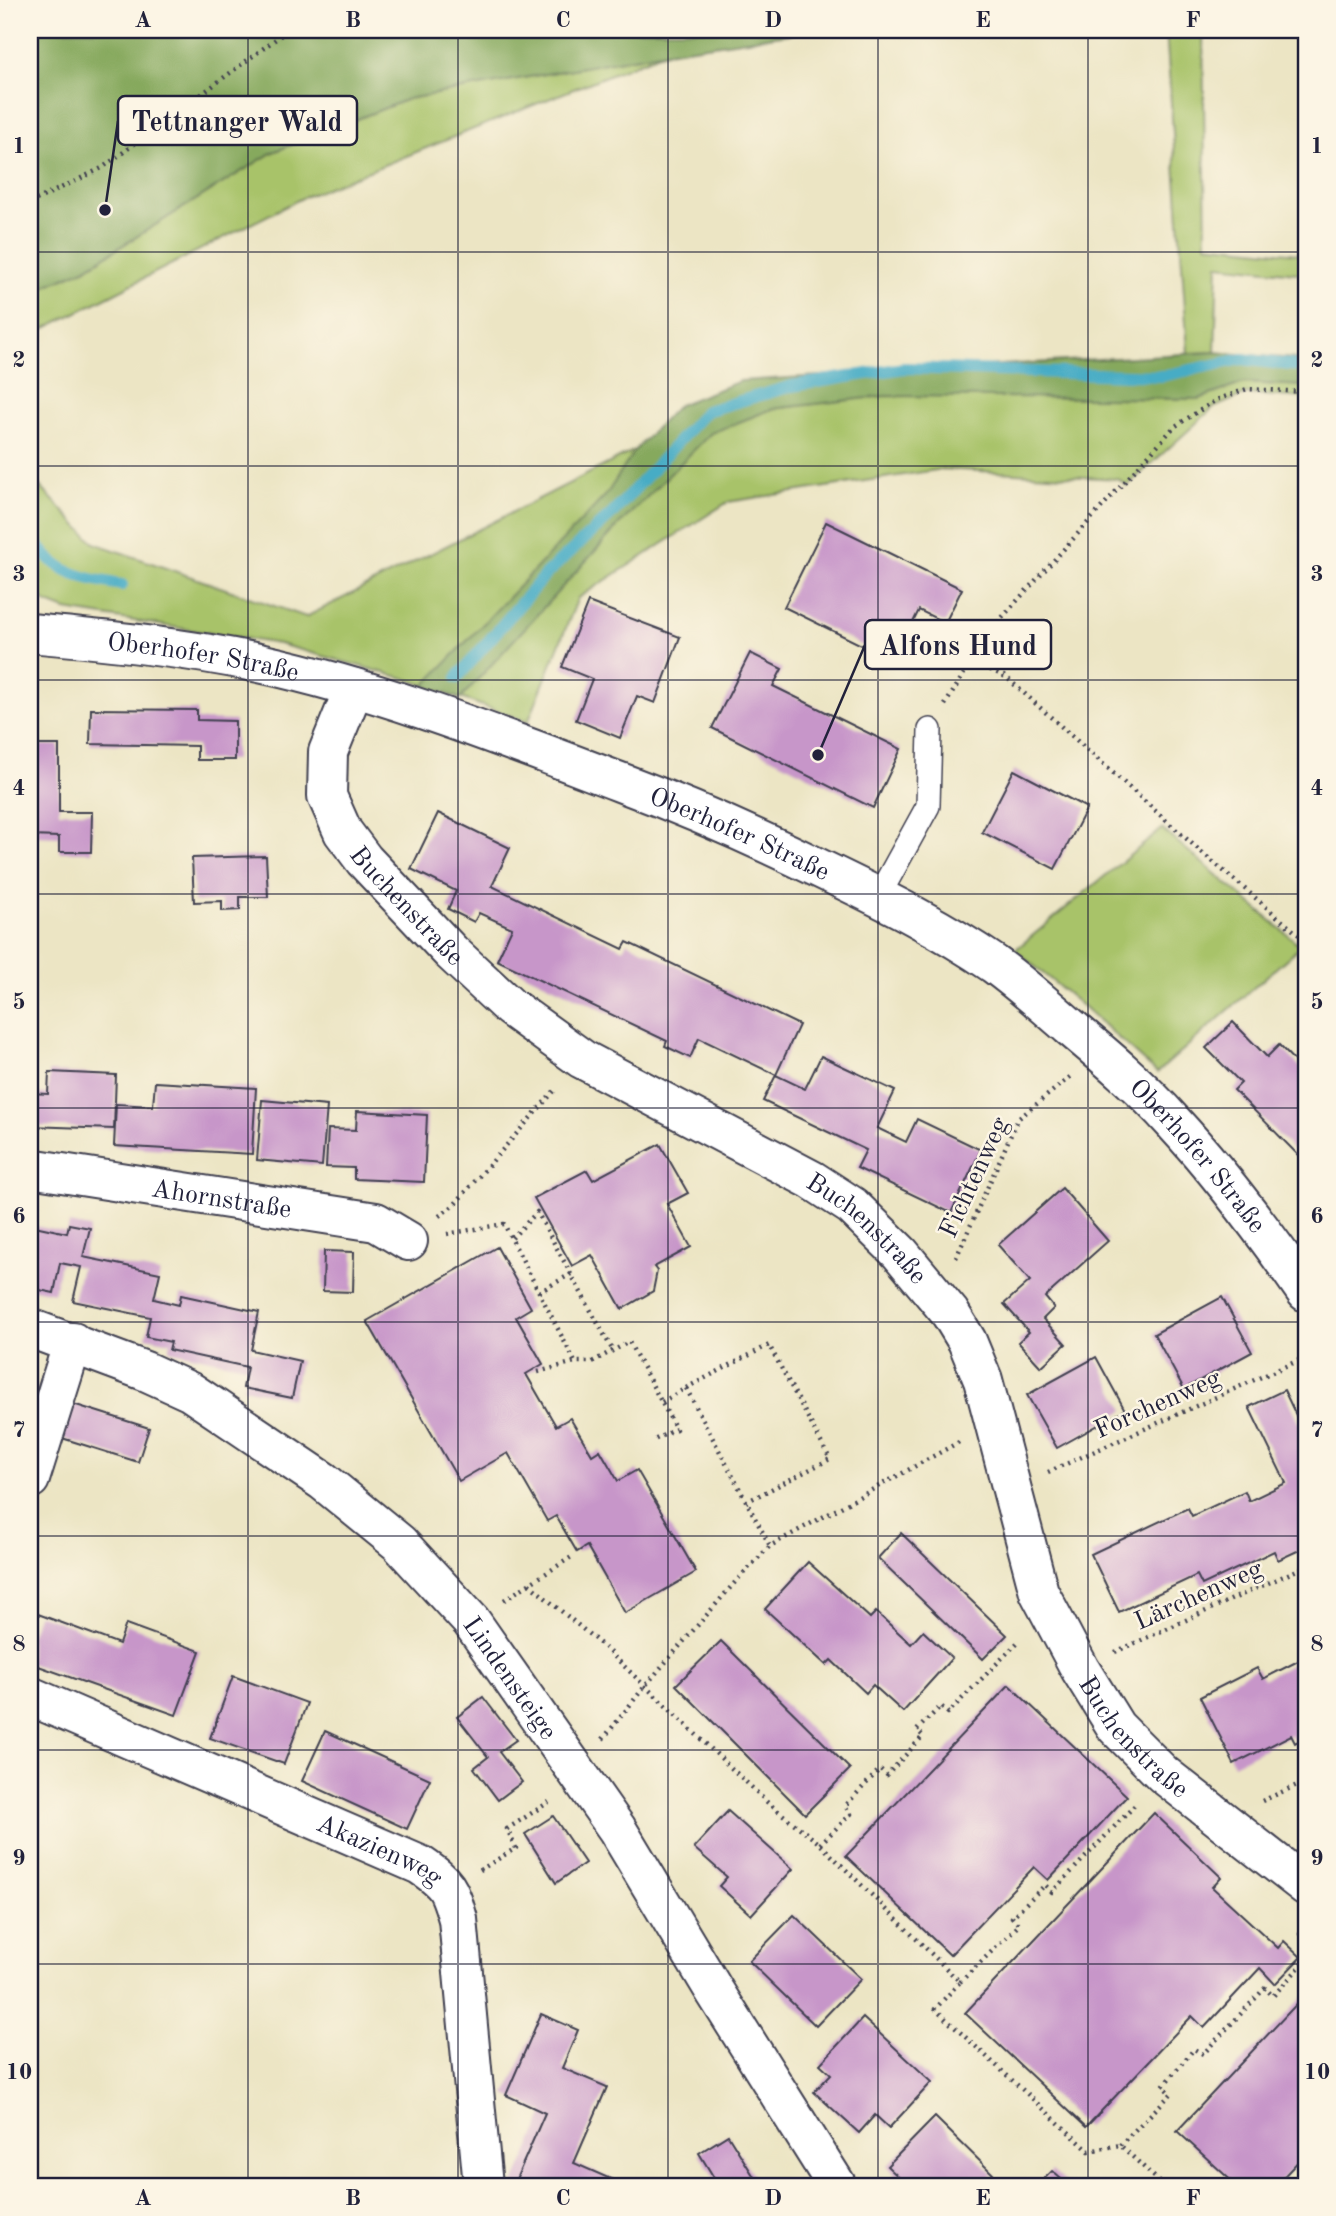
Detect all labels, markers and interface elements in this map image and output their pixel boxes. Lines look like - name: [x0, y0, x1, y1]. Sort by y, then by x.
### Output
- text: A: [134, 9, 152, 32]
- text: B: [345, 9, 361, 32]
- text: C: [555, 9, 571, 32]
- text: D: [764, 9, 782, 32]
- text: E: [975, 9, 991, 32]
- text: F: [1185, 9, 1201, 32]
- callout: Tettnanger Wald: [118, 96, 357, 145]
- text: Tettnanger Wald: [131, 110, 343, 138]
- text: 1: [12, 135, 26, 158]
- text: 1: [1310, 135, 1324, 158]
- text: 2: [12, 349, 26, 372]
- text: 2: [1310, 349, 1324, 372]
- text: 3: [12, 563, 26, 586]
- text: 3: [1310, 563, 1324, 586]
- callout: Alfons Hund: [865, 620, 1051, 669]
- street label: Oberhofer Straße: [106, 630, 302, 687]
- text: Alfons Hund: [879, 634, 1037, 662]
- text: 4: [12, 777, 26, 800]
- text: 4: [1310, 777, 1324, 800]
- street label: Oberhofer Straße: [646, 784, 833, 886]
- street label: Buchenstraße: [344, 842, 468, 971]
- text: 5: [12, 991, 26, 1014]
- text: 5: [1310, 991, 1324, 1014]
- street label: Oberhofer Straße: [1124, 1075, 1270, 1238]
- street label: Fichtenweg: [936, 1113, 1014, 1242]
- street label: Buchenstraße: [801, 1169, 931, 1290]
- street label: Ahornstraße: [150, 1176, 293, 1224]
- text: 6: [12, 1205, 26, 1228]
- text: 6: [1310, 1205, 1324, 1228]
- street label: Forchenweg: [1091, 1365, 1225, 1444]
- text: 7: [12, 1419, 26, 1442]
- text: 7: [1310, 1419, 1324, 1442]
- street label: Lärchenweg: [1131, 1556, 1267, 1636]
- street label: Lindensteige: [457, 1613, 561, 1745]
- text: 8: [12, 1633, 26, 1656]
- text: 8: [1310, 1633, 1324, 1656]
- street label: Buchenstraße: [1073, 1672, 1193, 1804]
- street label: Akazienweg: [312, 1811, 447, 1892]
- text: 9: [12, 1847, 26, 1870]
- text: 9: [1310, 1847, 1324, 1870]
- text: 10: [6, 2061, 32, 2084]
- text: 10: [1304, 2061, 1330, 2084]
- text: A: [134, 2187, 152, 2210]
- text: B: [345, 2187, 361, 2210]
- text: C: [555, 2187, 571, 2210]
- text: D: [764, 2187, 782, 2210]
- text: E: [975, 2187, 991, 2210]
- text: F: [1185, 2187, 1201, 2210]

